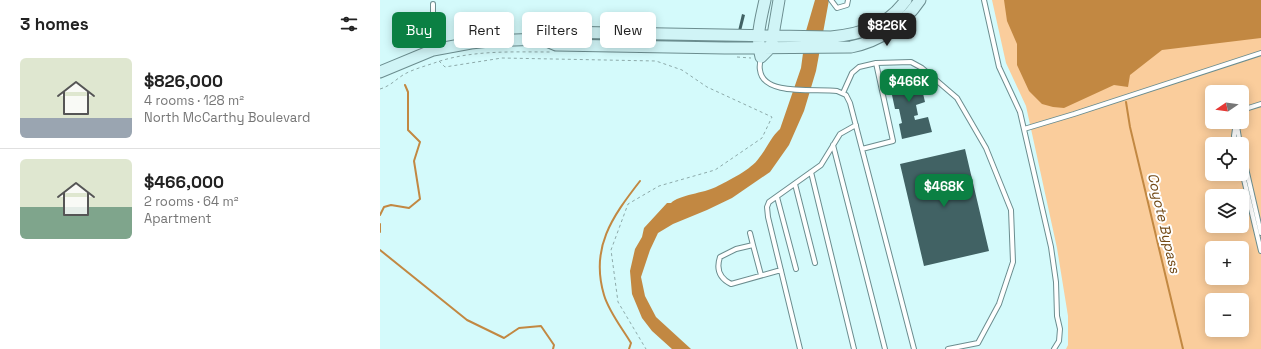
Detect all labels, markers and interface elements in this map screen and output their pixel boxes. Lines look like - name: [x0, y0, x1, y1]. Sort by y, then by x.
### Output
- chip: Buy: [392, 12, 446, 48]
- chip: Rent: [454, 12, 514, 48]
- chip: Filters: [522, 12, 592, 48]
- chip: New: [600, 12, 656, 48]
- text: 3 homes: [20, 13, 89, 35]
- icon: filters: [338, 13, 360, 35]
- pin: $826K: [859, 13, 915, 47]
- text: $826K: [867, 17, 907, 34]
- pin: $466K: [881, 69, 937, 103]
- text: $826,000: [144, 70, 223, 92]
- text: $466K: [889, 73, 929, 90]
- icon: home: [52, 74, 100, 122]
- north arrow: [1205, 85, 1249, 129]
- map controls: [1205, 85, 1249, 337]
- text: 4 rooms · 128 m²: [144, 92, 244, 109]
- text: North McCarthy Boulevard: [144, 109, 310, 126]
- button: locate: [1205, 137, 1249, 181]
- text: $466,000: [144, 171, 224, 193]
- water label: Coyote Bypass: [1144, 171, 1184, 275]
- pin: $468K: [916, 174, 972, 208]
- icon: home: [52, 175, 100, 223]
- text: $468K: [924, 178, 964, 195]
- button: layers: [1205, 189, 1249, 233]
- text: 2 rooms · 64 m²: [144, 193, 238, 210]
- text: Apartment: [144, 210, 212, 227]
- button: +: [1205, 241, 1249, 285]
- button: −: [1205, 293, 1249, 337]

